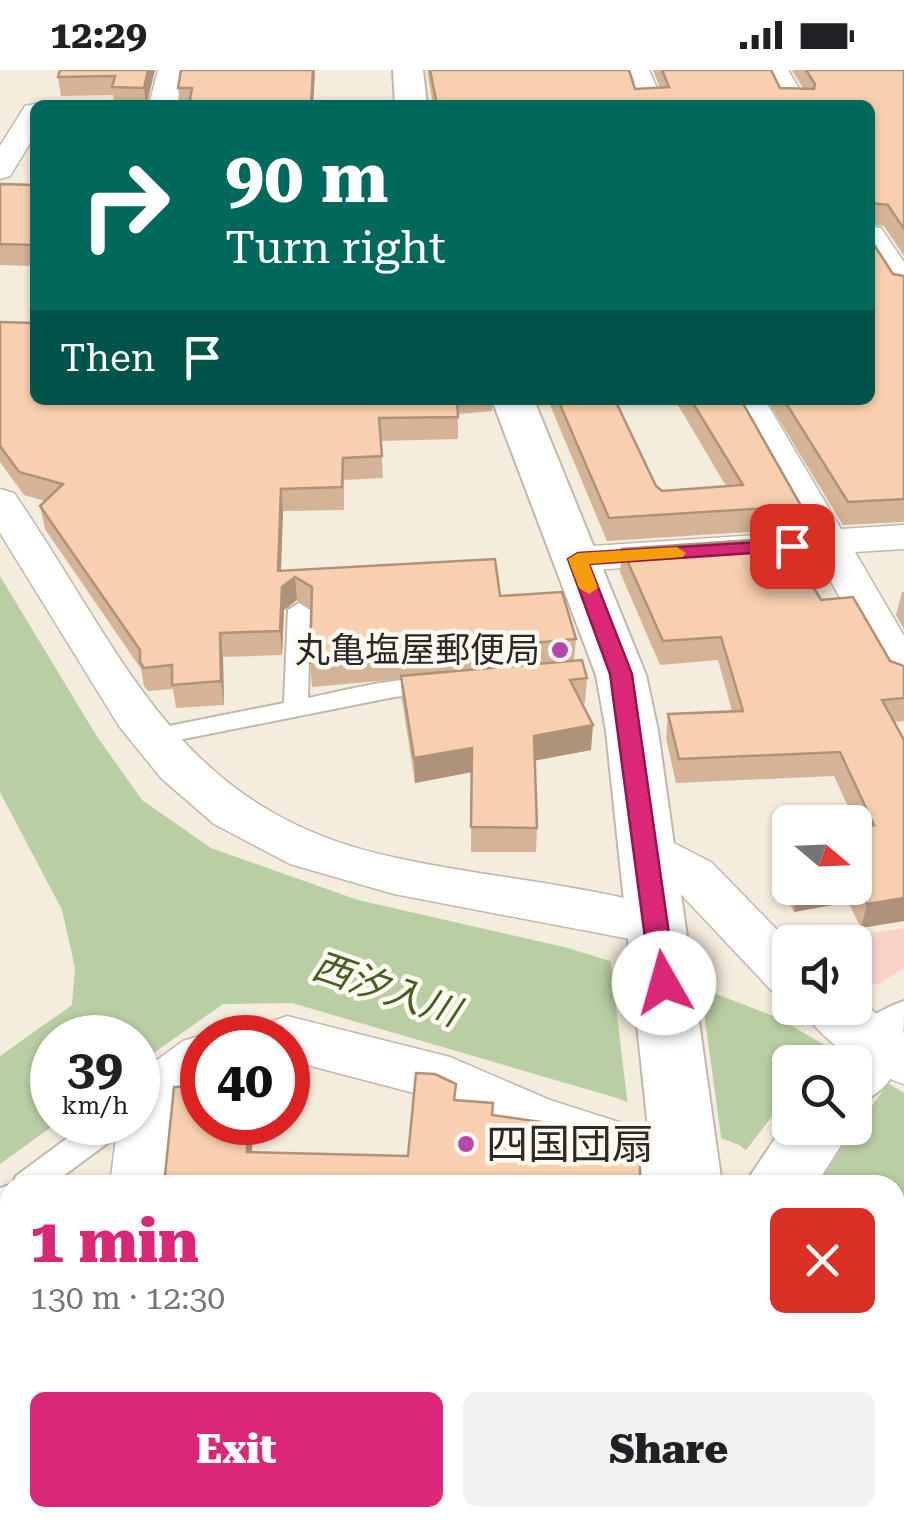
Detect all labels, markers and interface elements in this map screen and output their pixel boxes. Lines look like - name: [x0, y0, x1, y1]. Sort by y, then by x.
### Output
- text: 12:29: [50, 13, 147, 57]
- text: 90 m: [225, 137, 389, 219]
- icon: right: [60, 140, 190, 270]
- text: Turn right: [225, 221, 446, 274]
- icon: arrive: [175, 330, 230, 385]
- text: Then: [60, 336, 155, 380]
- pin: [750, 504, 835, 589]
- icon: arrive: [765, 519, 820, 574]
- place label: 丸亀塩屋郵便局: [295, 630, 540, 671]
- marker: 丸亀塩屋郵便局: [549, 639, 571, 661]
- north arrow: [772, 805, 872, 905]
- map controls: [772, 805, 872, 1145]
- button: sound: [772, 925, 872, 1025]
- position arrow: [612, 931, 716, 1035]
- water label: 西汐入川: [307, 943, 469, 1036]
- speed limit sign: 40: [180, 1015, 310, 1145]
- text: 39: [67, 1039, 123, 1097]
- button: search: [772, 1045, 872, 1145]
- text: km/h: [62, 1091, 128, 1120]
- place label: 四国団扇: [486, 1120, 654, 1169]
- marker: 四国団扇: [455, 1133, 477, 1155]
- text: 1 min: [30, 1206, 199, 1277]
- button: close: [770, 1208, 875, 1313]
- text: 130 m · 12:30: [30, 1279, 225, 1317]
- button: Exit: [30, 1392, 443, 1507]
- button: Share: [463, 1392, 875, 1507]

